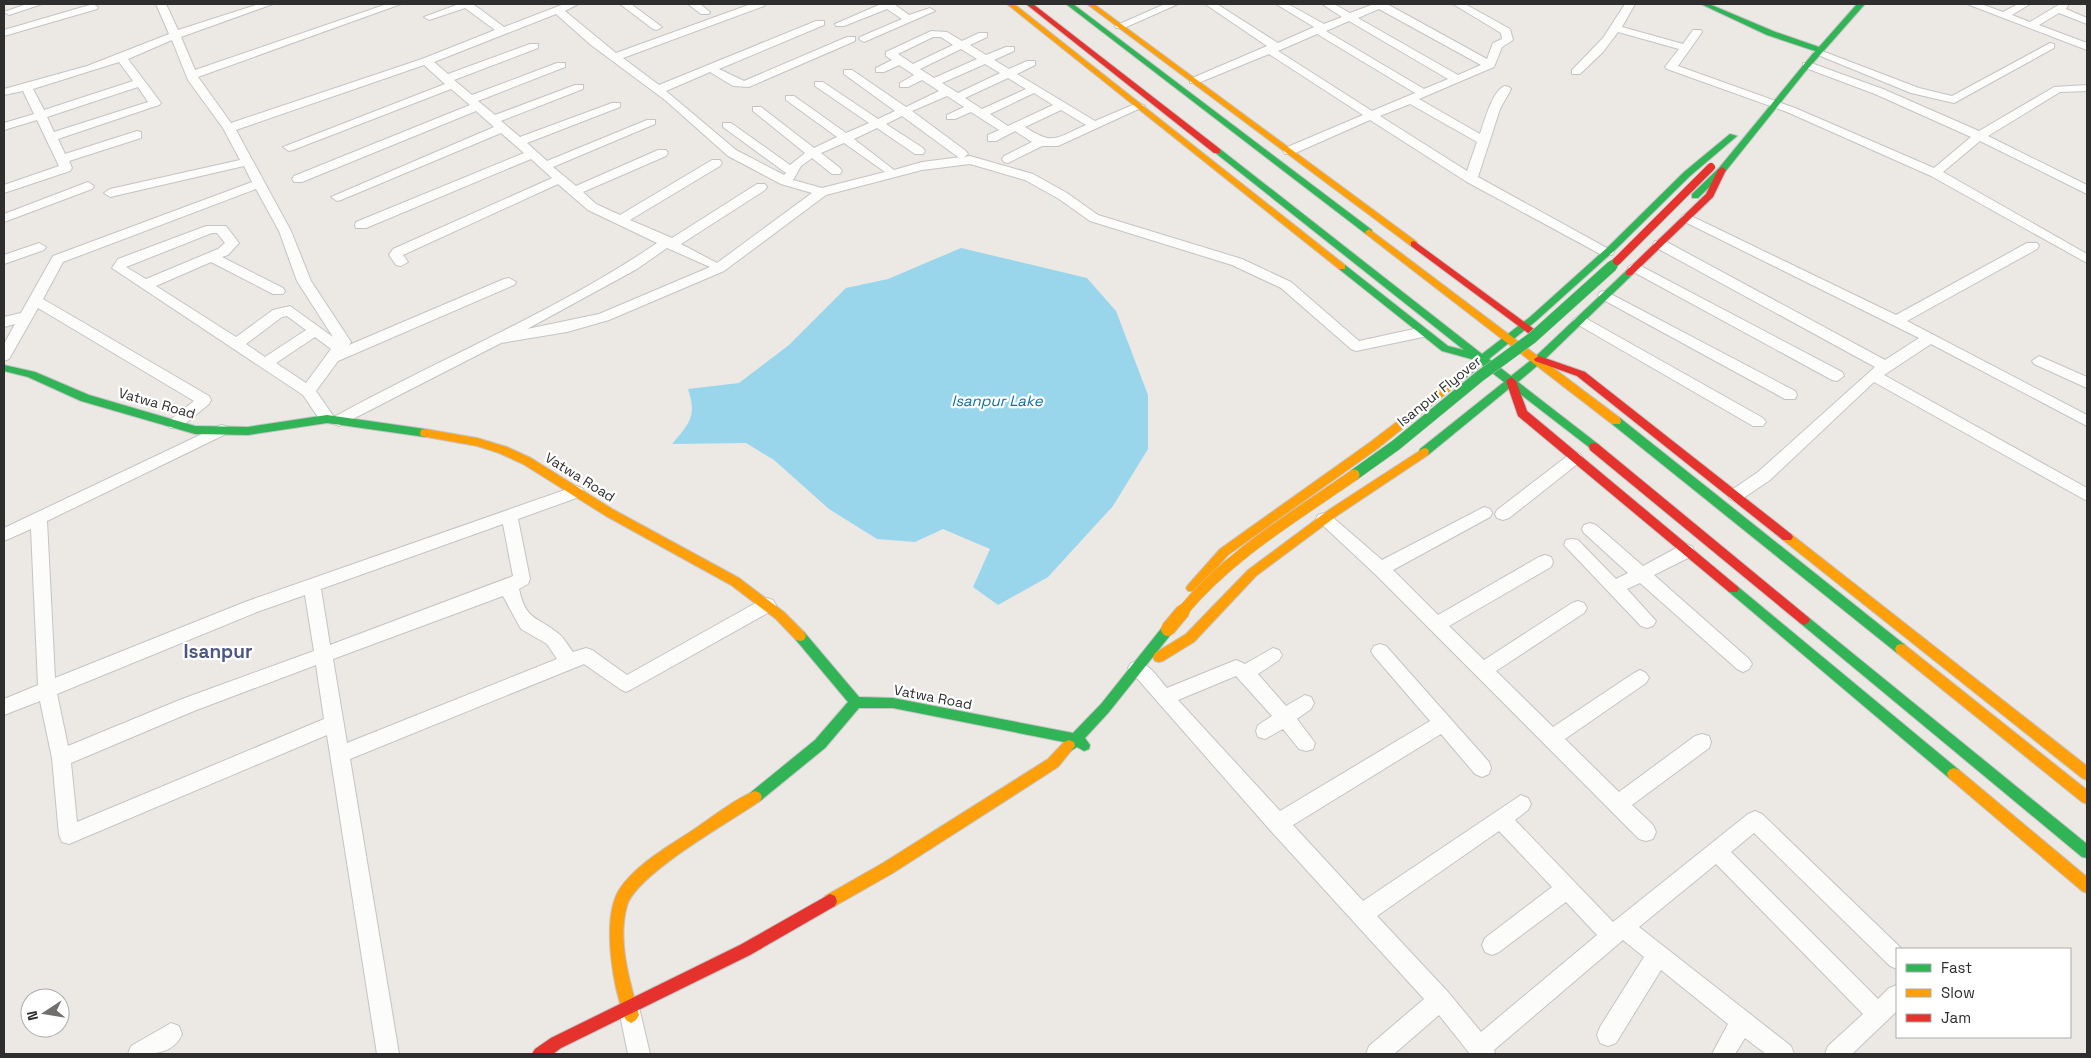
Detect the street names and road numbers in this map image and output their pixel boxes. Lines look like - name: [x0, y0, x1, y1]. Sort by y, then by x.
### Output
- street label: Isanpur Flyover: [1393, 352, 1485, 430]
- street label: Vatwa Road: [116, 383, 198, 423]
- street label: Vatwa Road: [542, 448, 618, 506]
- street label: Vatwa Road: [892, 681, 974, 713]

